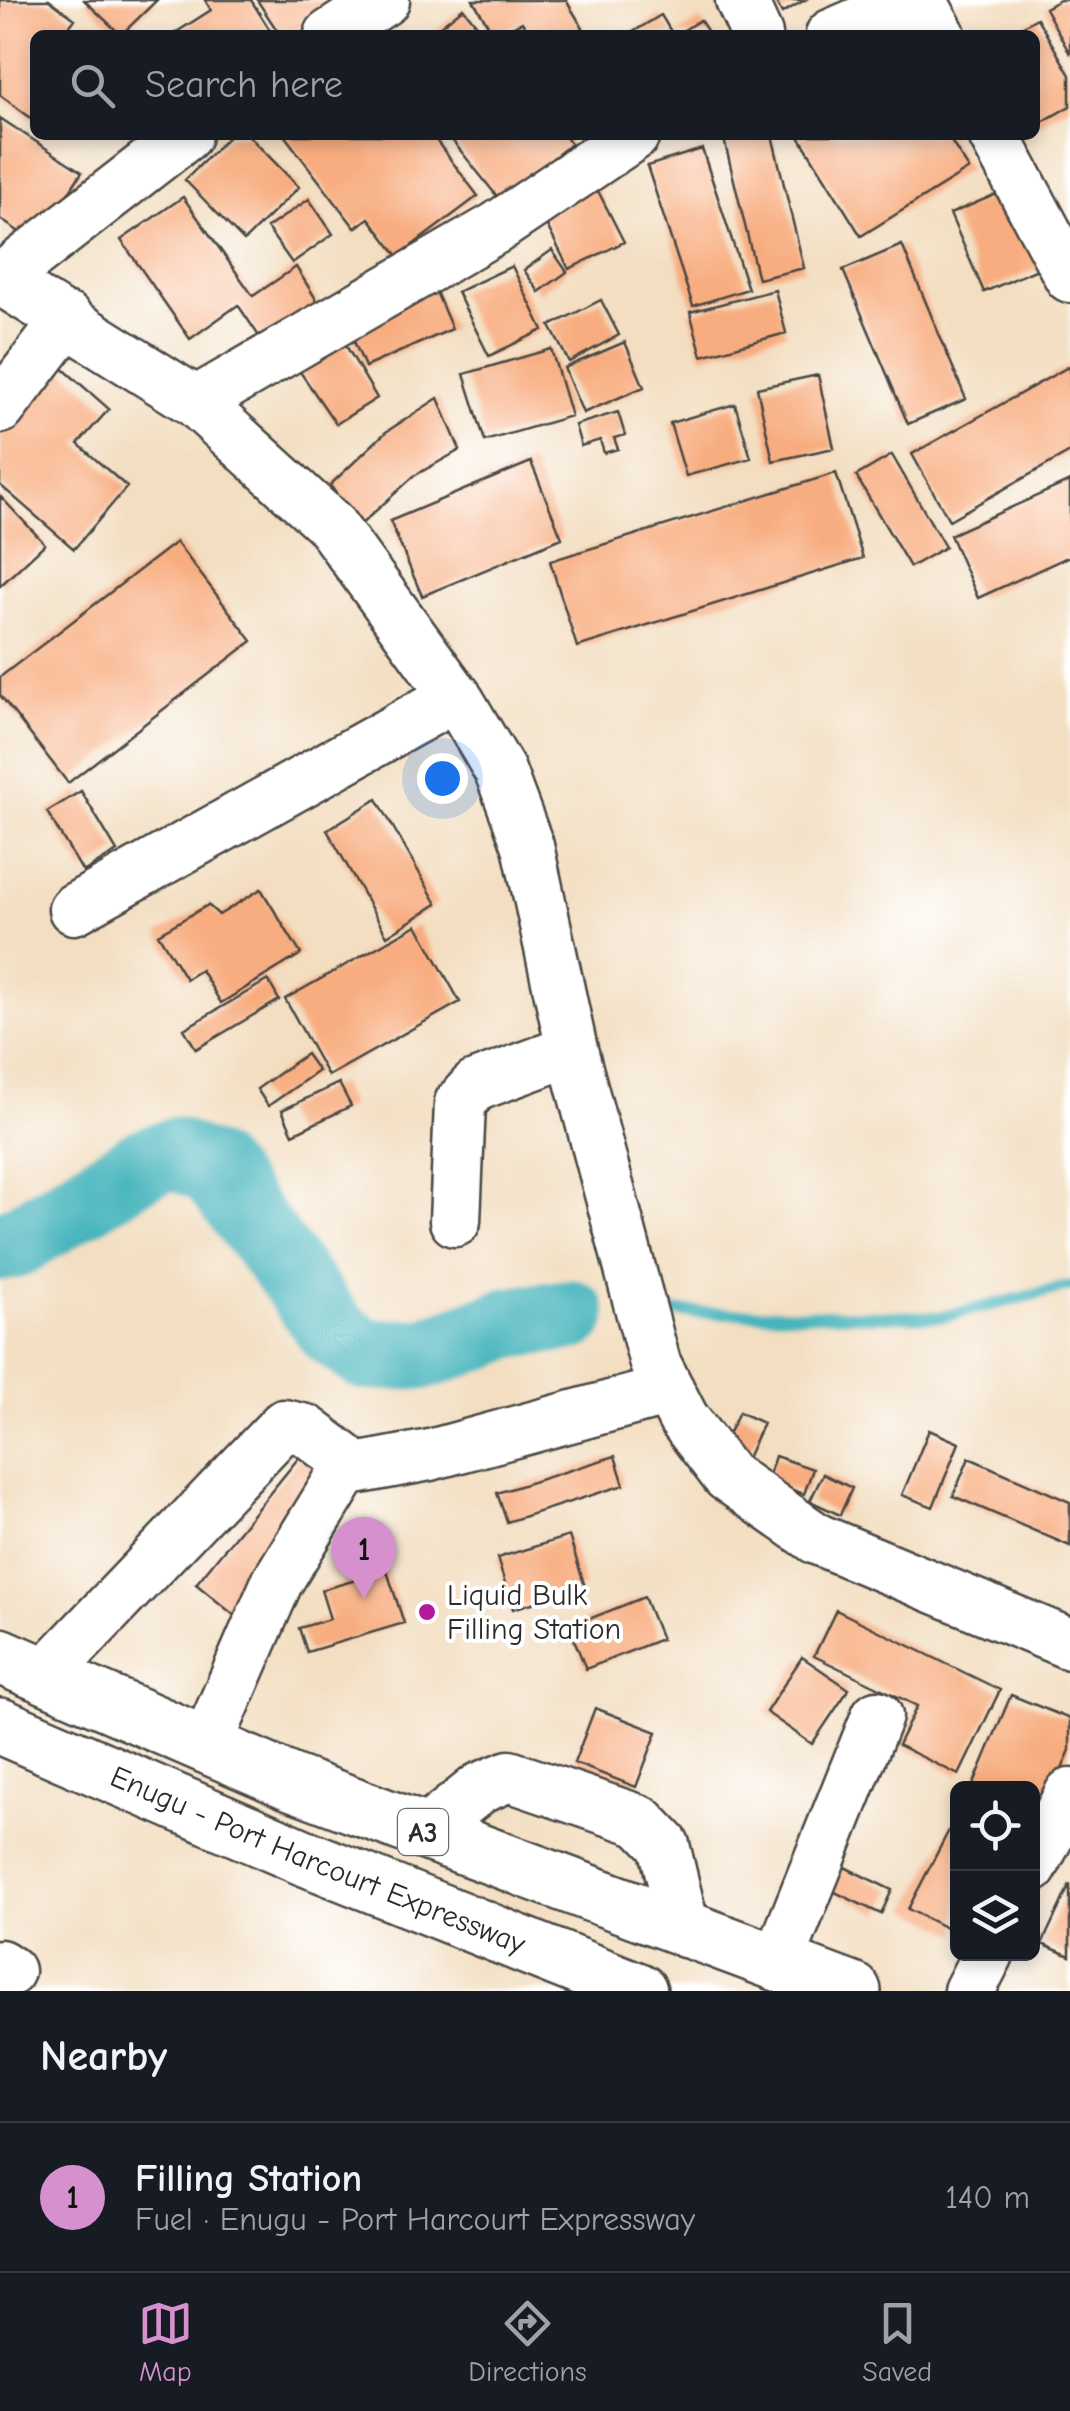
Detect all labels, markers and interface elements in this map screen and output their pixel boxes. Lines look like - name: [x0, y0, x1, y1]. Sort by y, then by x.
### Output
- search box: [30, 30, 1040, 140]
- icon: search: [65, 58, 120, 113]
- text: Search here: [145, 63, 343, 107]
- your location: [417, 753, 468, 804]
- pin: 1: [332, 1516, 396, 1599]
- place label: Liquid Bulk Filling Station: [447, 1578, 621, 1647]
- marker: Liquid Bulk Filling Station: [416, 1601, 438, 1623]
- street label: Enugu - Port Harcourt Expressway: [105, 1759, 531, 1962]
- map controls: [950, 1781, 1040, 1961]
- button: locate: [950, 1781, 1040, 1871]
- road number: A3: [398, 1809, 448, 1855]
- button: layers: [950, 1871, 1040, 1961]
- text: Nearby: [40, 2032, 167, 2081]
- text: Filling Station: [135, 2157, 362, 2201]
- text: 1: [66, 2179, 79, 2216]
- text: 140 m: [945, 2179, 1030, 2216]
- text: Fuel · Enugu - Port Harcourt Expressway: [135, 2201, 695, 2238]
- tab: Map: [138, 2296, 193, 2388]
- tab: Directions: [468, 2296, 587, 2388]
- tab: Saved: [862, 2296, 932, 2388]

